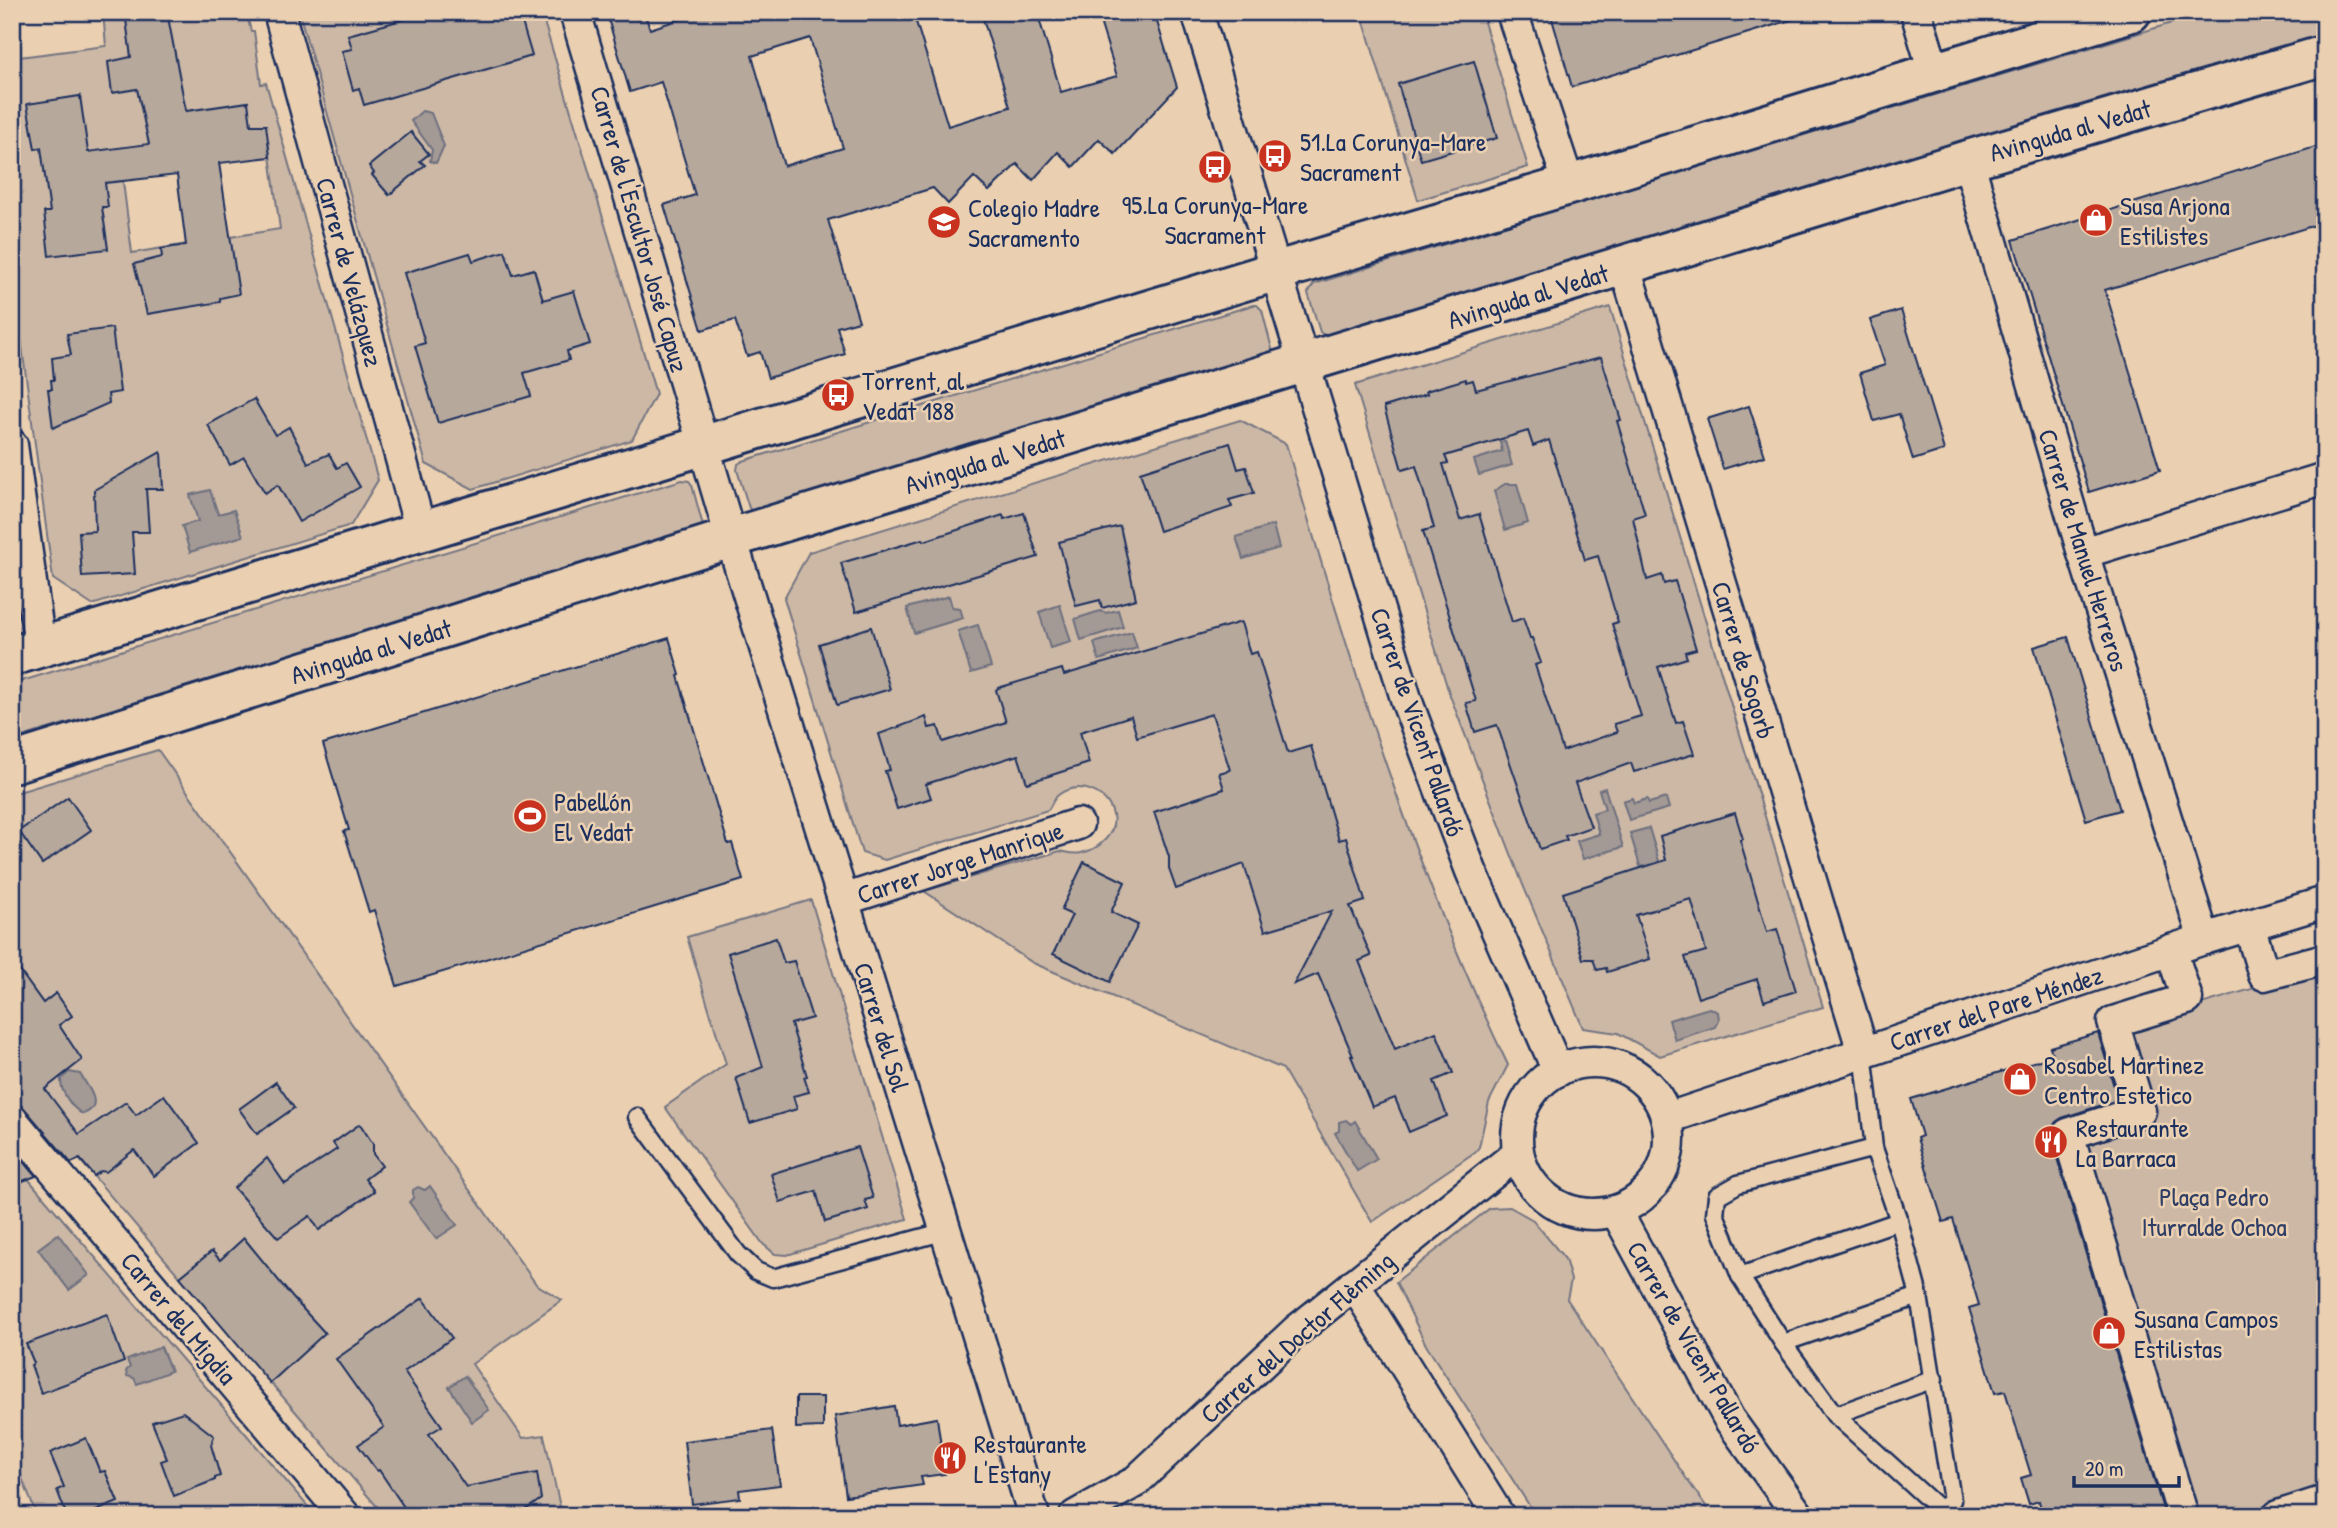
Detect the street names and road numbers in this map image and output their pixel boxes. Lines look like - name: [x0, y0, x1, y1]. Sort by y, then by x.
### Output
- street label: Carrer de l'Escultor José Capuz: [582, 82, 698, 376]
- street label: Avinguda al Vedat: [1985, 90, 2156, 170]
- street label: Carrer de Velázquez: [308, 174, 392, 370]
- street label: Avinguda al Vedat: [1443, 255, 1614, 337]
- street label: Avinguda al Vedat: [900, 420, 1071, 502]
- street label: Carrer de Manuel Herreros: [2030, 425, 2138, 675]
- street label: Carrer de Sogorb: [1704, 577, 1784, 743]
- street label: Carrer de Vicent Pallardó: [1362, 603, 1474, 841]
- street label: Avinguda al Vedat: [286, 610, 457, 692]
- street label: Carrer Jorge Manrique: [852, 812, 1068, 912]
- street label: Carrer del Pare Méndez: [1885, 957, 2107, 1059]
- street label: Carrer del Sol: [846, 958, 918, 1096]
- street label: Carrer de Vicent Pallardó: [1619, 1235, 1769, 1459]
- street label: Carrer del Doctor Flèming: [1193, 1243, 1401, 1431]
- street label: Carrer del Migdia: [113, 1244, 245, 1392]

